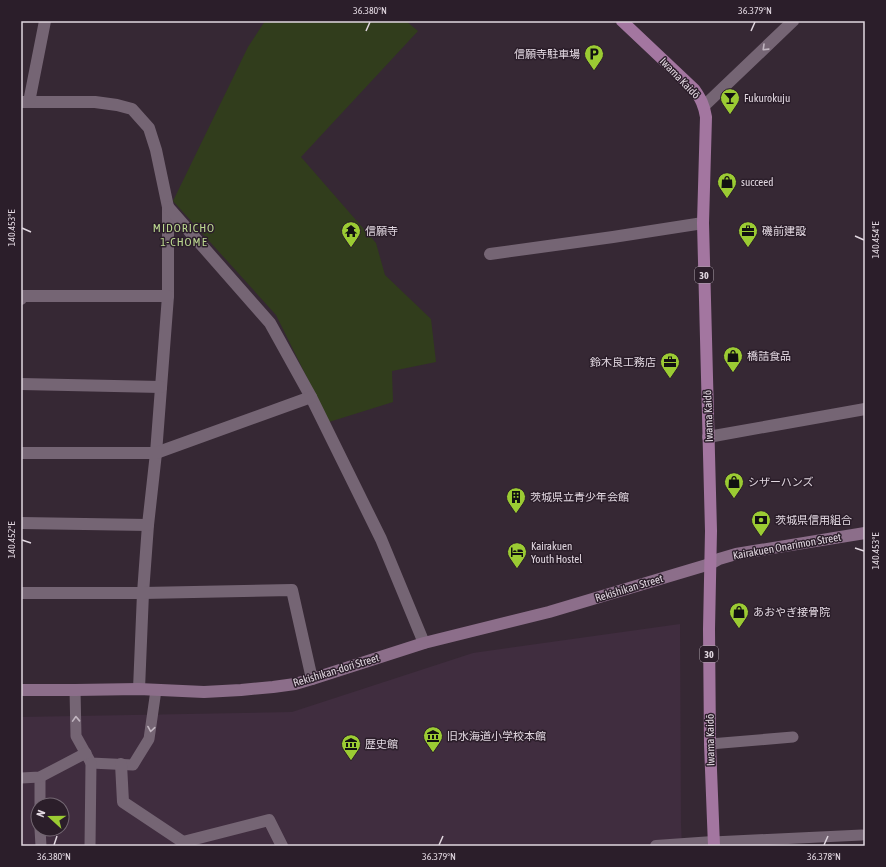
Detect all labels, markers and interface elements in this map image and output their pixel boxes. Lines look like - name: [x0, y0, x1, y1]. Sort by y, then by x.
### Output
- text: 36.380°N: [353, 5, 387, 16]
- text: 36.379°N: [738, 5, 772, 16]
- parking icon: 信願寺駐車場: [583, 43, 605, 71]
- one-way arrow: [762, 43, 770, 51]
- place label: 信願寺駐車場: [514, 48, 580, 60]
- street label: Iwama Kaidō: [658, 55, 702, 101]
- bar icon: Fukurokuju: [719, 87, 741, 115]
- place label: Fukurokuju: [744, 92, 790, 104]
- shop icon: succeed: [716, 171, 738, 199]
- place label: succeed: [741, 176, 773, 188]
- text: 140.453°E: [6, 209, 17, 247]
- temple icon: 信願寺: [340, 220, 362, 248]
- office icon: 磯前建設: [737, 220, 759, 248]
- district label: MIDORICHO 1-CHOME: [153, 221, 215, 249]
- text: 140.454°E: [870, 221, 881, 259]
- place label: 信願寺: [365, 225, 398, 237]
- place label: 磯前建設: [762, 225, 806, 237]
- road number: 30: [695, 267, 713, 283]
- shop icon: 橋詰食品: [722, 345, 744, 373]
- place label: 橋詰食品: [747, 350, 791, 362]
- office icon: 鈴木良工務店: [659, 351, 681, 379]
- place label: 鈴木良工務店: [590, 356, 656, 368]
- street label: Iwama Kaidō: [701, 390, 715, 442]
- shop icon: シザーハンズ: [723, 471, 745, 499]
- place label: シザーハンズ: [748, 476, 814, 488]
- building icon: 茨城県立青少年会館: [505, 486, 527, 514]
- place label: 茨城県立青少年会館: [530, 491, 629, 503]
- bank icon: 茨城県信用組合: [750, 509, 772, 537]
- place label: 茨城県信用組合: [775, 514, 852, 526]
- text: 140.452°E: [6, 521, 17, 559]
- street label: Kairakuen Onarimon Street: [732, 531, 842, 561]
- text: 140.453°E: [870, 532, 881, 570]
- place label: Kairakuen Youth Hostel: [531, 540, 582, 565]
- hotel icon: Kairakuen Youth Hostel: [506, 541, 528, 569]
- street label: Rekishikan Street: [594, 572, 664, 604]
- shop icon: あおやぎ接骨院: [728, 601, 750, 629]
- place label: あおやぎ接骨院: [753, 606, 830, 618]
- road number: 30: [700, 646, 718, 662]
- street label: Rekishikan-dori Street: [292, 651, 380, 689]
- street label: Iwama Kaidō: [704, 714, 716, 766]
- one-way arrow: [71, 716, 80, 722]
- museum icon: 旧水海道小学校本館: [422, 725, 444, 753]
- one-way arrow: [147, 726, 155, 732]
- place label: 旧水海道小学校本館: [447, 730, 546, 742]
- museum icon: 歴史館: [340, 733, 362, 761]
- place label: 歴史館: [365, 738, 398, 750]
- north arrow: [30, 797, 70, 837]
- text: N: [34, 808, 47, 819]
- text: 36.380°N: [37, 851, 71, 862]
- text: 36.379°N: [422, 851, 456, 862]
- text: 36.378°N: [807, 851, 841, 862]

